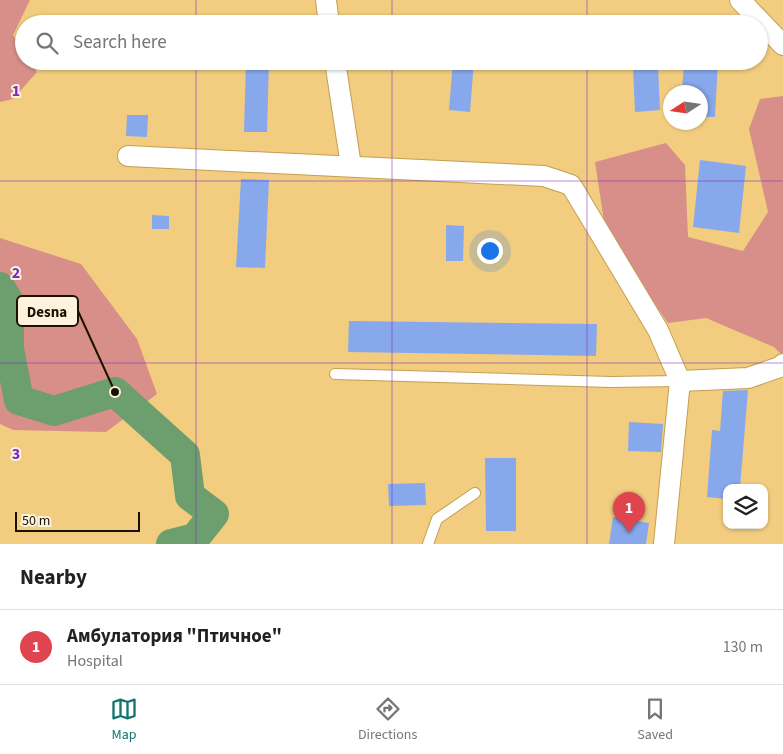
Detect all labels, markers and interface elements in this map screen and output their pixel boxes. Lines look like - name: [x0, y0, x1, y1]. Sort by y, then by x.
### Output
- search box: [15, 15, 768, 70]
- icon: search: [33, 29, 61, 57]
- text: Search here: [73, 29, 167, 56]
- text: 1: [12, 80, 20, 102]
- north arrow: [663, 85, 708, 130]
- your location: [477, 238, 503, 264]
- text: 2: [12, 262, 20, 284]
- callout: Desna: [17, 296, 78, 326]
- text: Desna: [27, 302, 67, 323]
- text: 3: [12, 443, 20, 465]
- map controls: [723, 484, 768, 529]
- button: layers: [723, 484, 768, 529]
- pin: 1: [613, 492, 645, 533]
- scale bar: [15, 509, 140, 532]
- text: 50 m: [22, 511, 50, 531]
- text: Nearby: [20, 562, 87, 592]
- text: Амбулатория "Птичное": [67, 623, 282, 650]
- text: 1: [32, 636, 40, 658]
- text: 130 m: [723, 636, 763, 658]
- text: Hospital: [67, 650, 123, 672]
- tab: Map: [110, 695, 138, 745]
- tab: Directions: [358, 695, 417, 745]
- tab: Saved: [637, 695, 673, 745]

